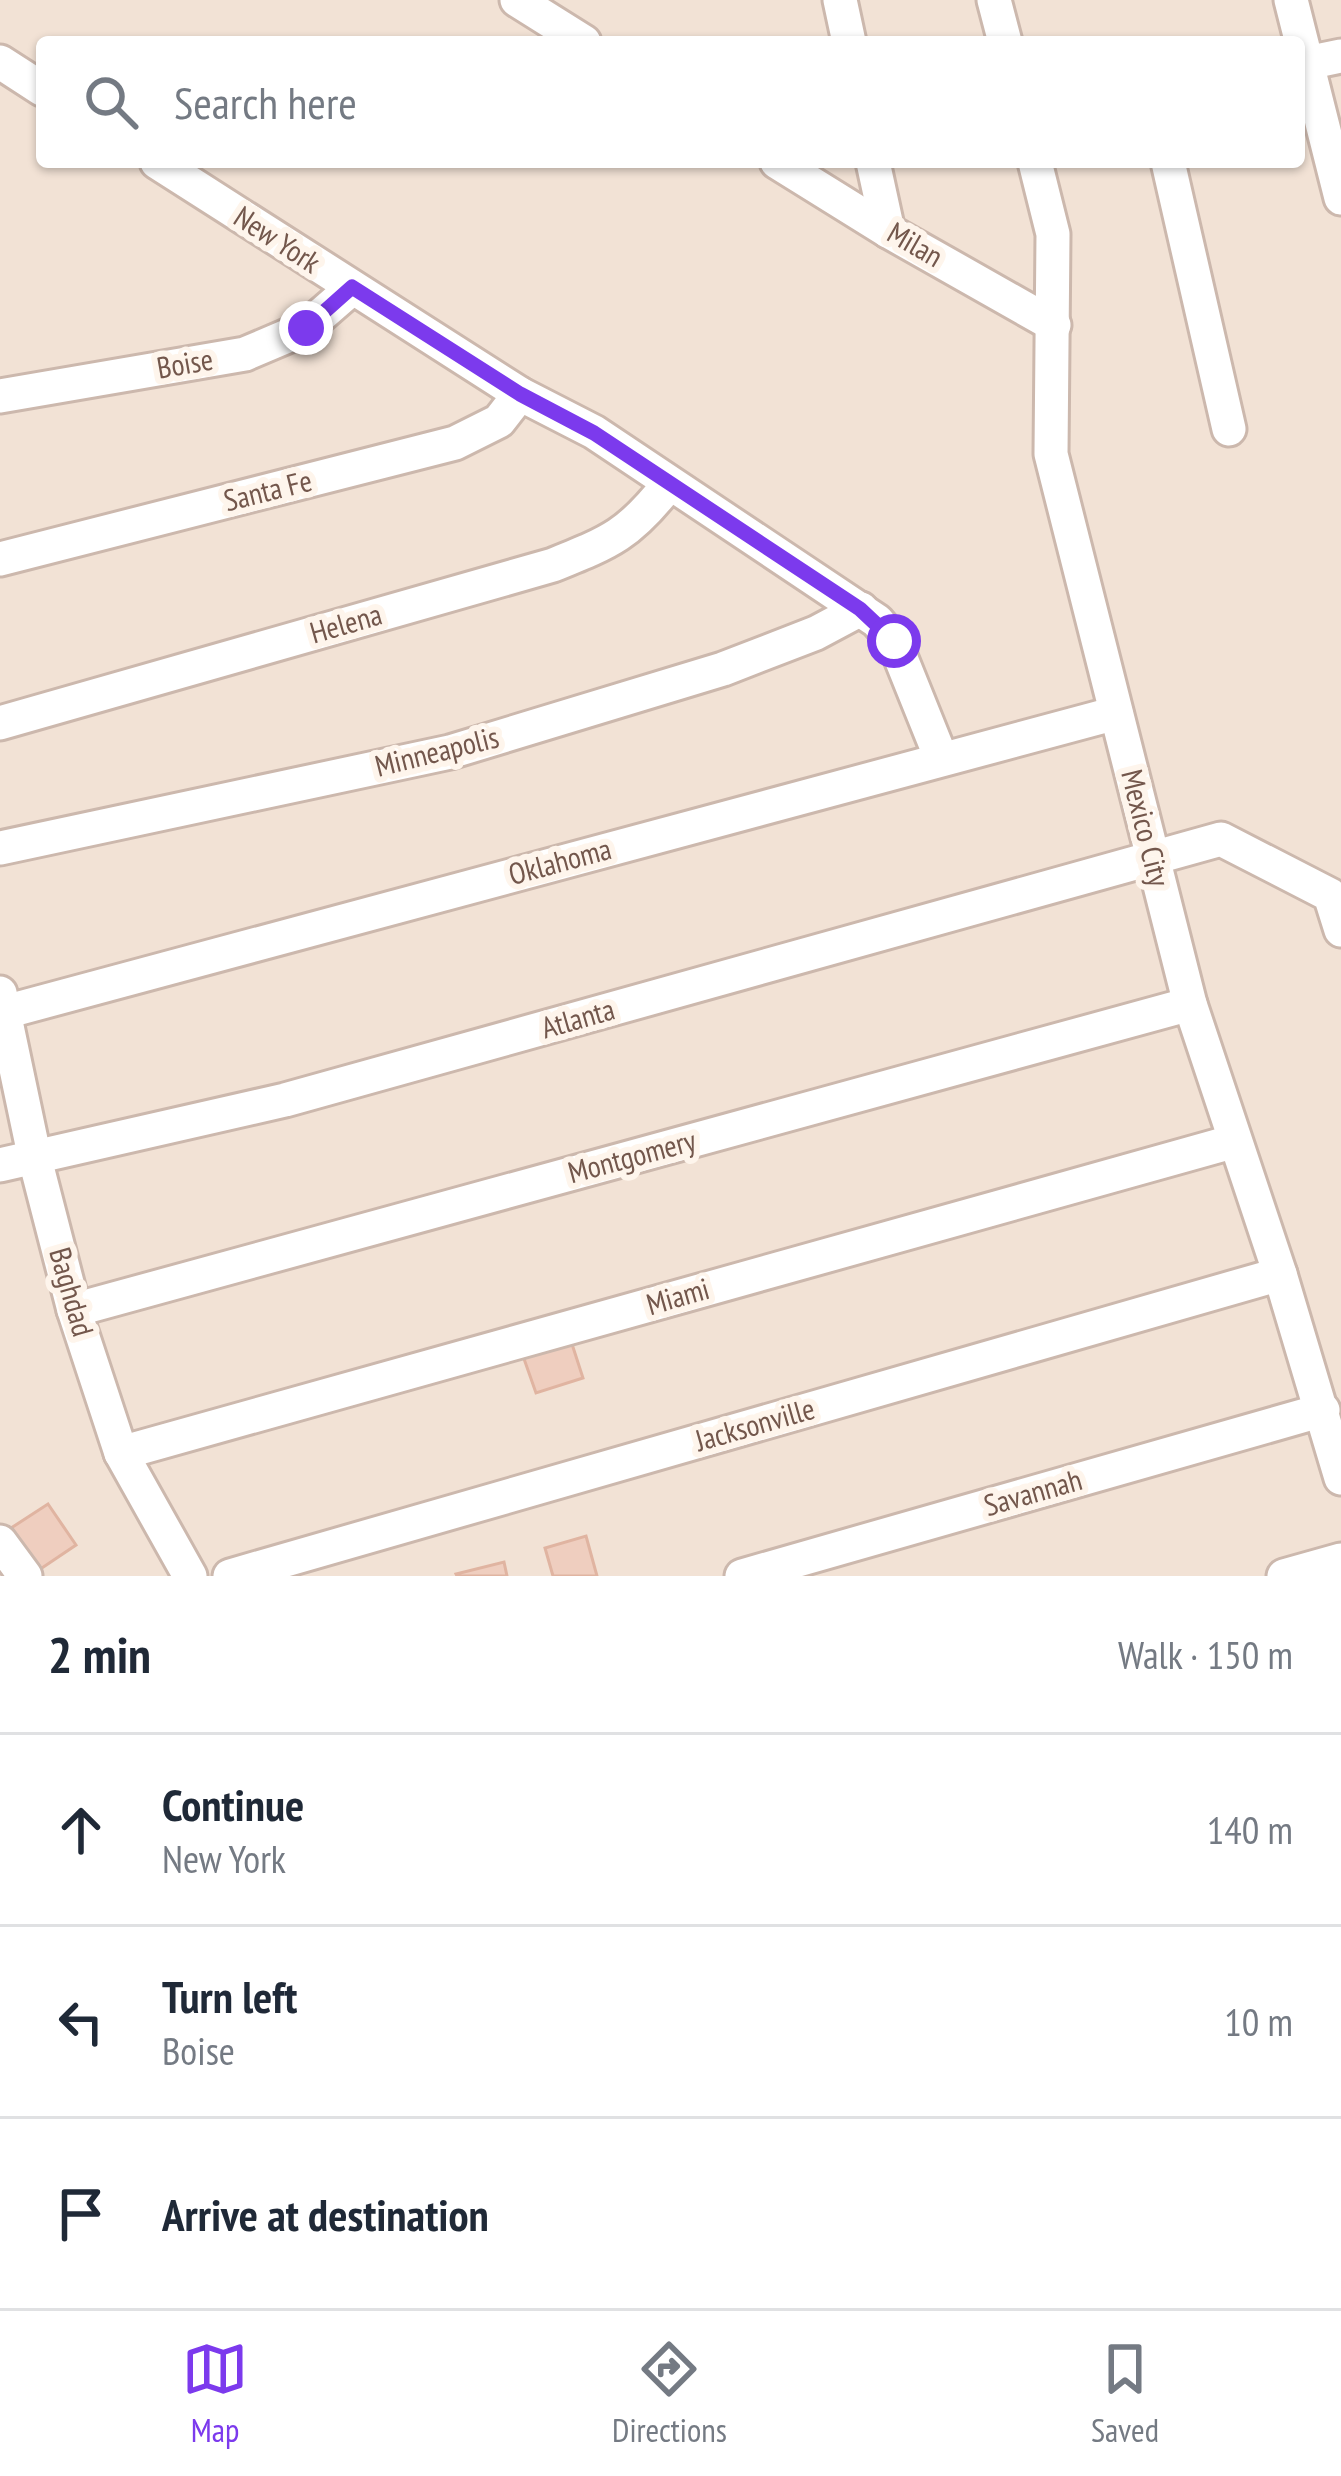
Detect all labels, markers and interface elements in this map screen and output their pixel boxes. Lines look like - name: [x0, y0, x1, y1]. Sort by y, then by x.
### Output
- search box: [36, 36, 1305, 168]
- icon: search: [78, 69, 144, 135]
- text: Search here: [174, 73, 357, 131]
- street label: New York: [227, 196, 329, 281]
- street label: Milan: [881, 212, 951, 275]
- route end: [279, 301, 333, 355]
- street label: Boise: [154, 338, 216, 387]
- street label: Santa Fe: [220, 460, 316, 519]
- street label: Helena: [305, 594, 386, 651]
- route start: [867, 614, 921, 668]
- street label: Minneapolis: [371, 716, 502, 785]
- street label: Mexico City: [1113, 765, 1180, 891]
- street label: Oklahoma: [504, 828, 615, 893]
- street label: Atlanta: [536, 989, 619, 1047]
- street label: Montgomery: [563, 1120, 700, 1191]
- street label: Baghdad: [41, 1243, 104, 1340]
- street label: Miami: [642, 1268, 714, 1323]
- street label: Jacksonville: [689, 1388, 819, 1459]
- street label: Savannah: [979, 1459, 1086, 1524]
- text: 2 min: [48, 1621, 151, 1687]
- text: Walk · 150 m: [1118, 1629, 1293, 1680]
- text: Continue: [162, 1775, 304, 1833]
- icon: ahead: [48, 1797, 114, 1863]
- text: 140 m: [1207, 1804, 1293, 1855]
- text: New York: [162, 1833, 286, 1884]
- text: Turn left: [162, 1967, 297, 2025]
- icon: left: [48, 1989, 114, 2055]
- text: 10 m: [1224, 1996, 1293, 2047]
- text: Boise: [162, 2025, 235, 2076]
- icon: arrive: [48, 2181, 114, 2247]
- text: Arrive at destination: [162, 2185, 489, 2243]
- tab: Map: [182, 2336, 248, 2451]
- tab: Directions: [612, 2336, 727, 2451]
- tab: Saved: [1091, 2336, 1159, 2451]

